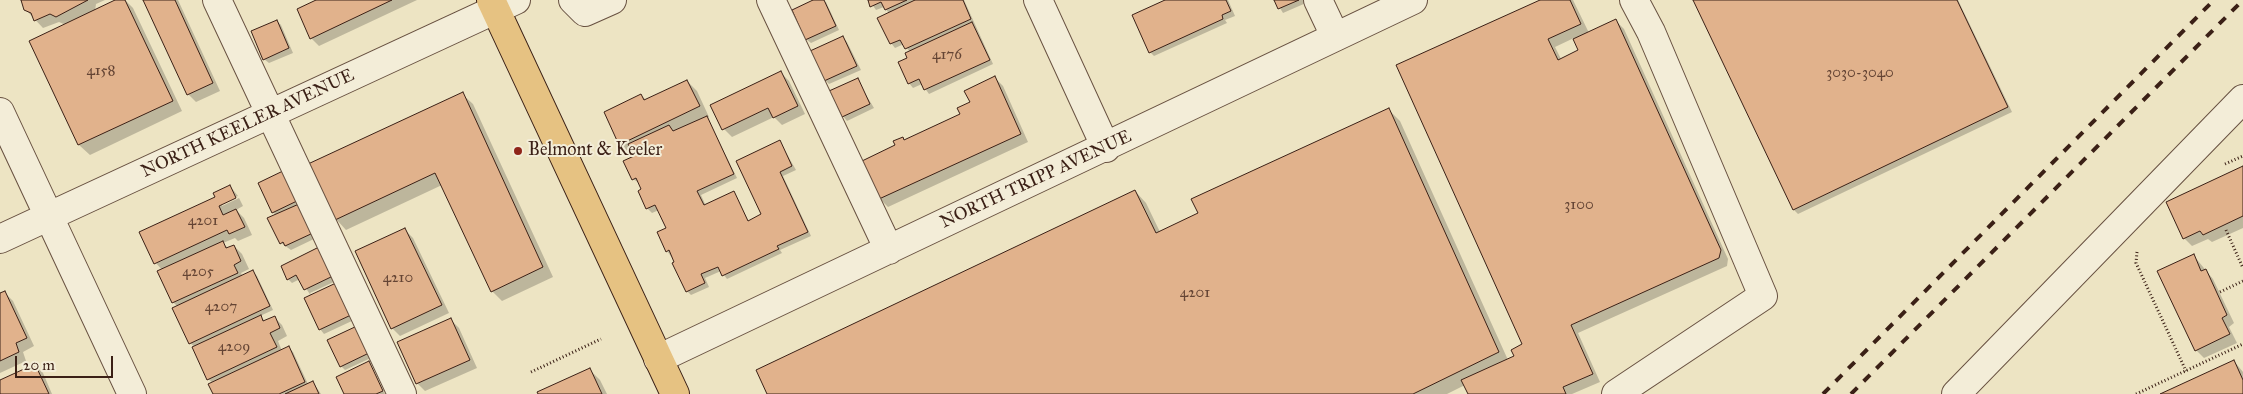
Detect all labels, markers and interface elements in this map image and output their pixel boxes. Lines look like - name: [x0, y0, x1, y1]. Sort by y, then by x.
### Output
- house number: 4176: [932, 46, 962, 64]
- house number: 4158: [86, 62, 116, 80]
- house number: 3030-3040: [1826, 64, 1894, 82]
- street label: NORTH KEELER AVENUE: [138, 65, 358, 183]
- street label: NORTH TRIPP AVENUE: [937, 126, 1135, 234]
- place label: Belmont & Keeler: [528, 140, 662, 162]
- marker: Belmont & Keeler: [512, 145, 524, 157]
- house number: 3100: [1564, 196, 1594, 214]
- house number: 4201: [188, 212, 218, 230]
- house number: 4205: [182, 263, 214, 281]
- house number: 4210: [383, 269, 413, 287]
- house number: 4201: [1180, 284, 1210, 302]
- house number: 4207: [205, 298, 237, 316]
- house number: 4209: [218, 338, 250, 356]
- scale bar: [18, 346, 115, 378]
- text: 20 m: [23, 356, 55, 374]

